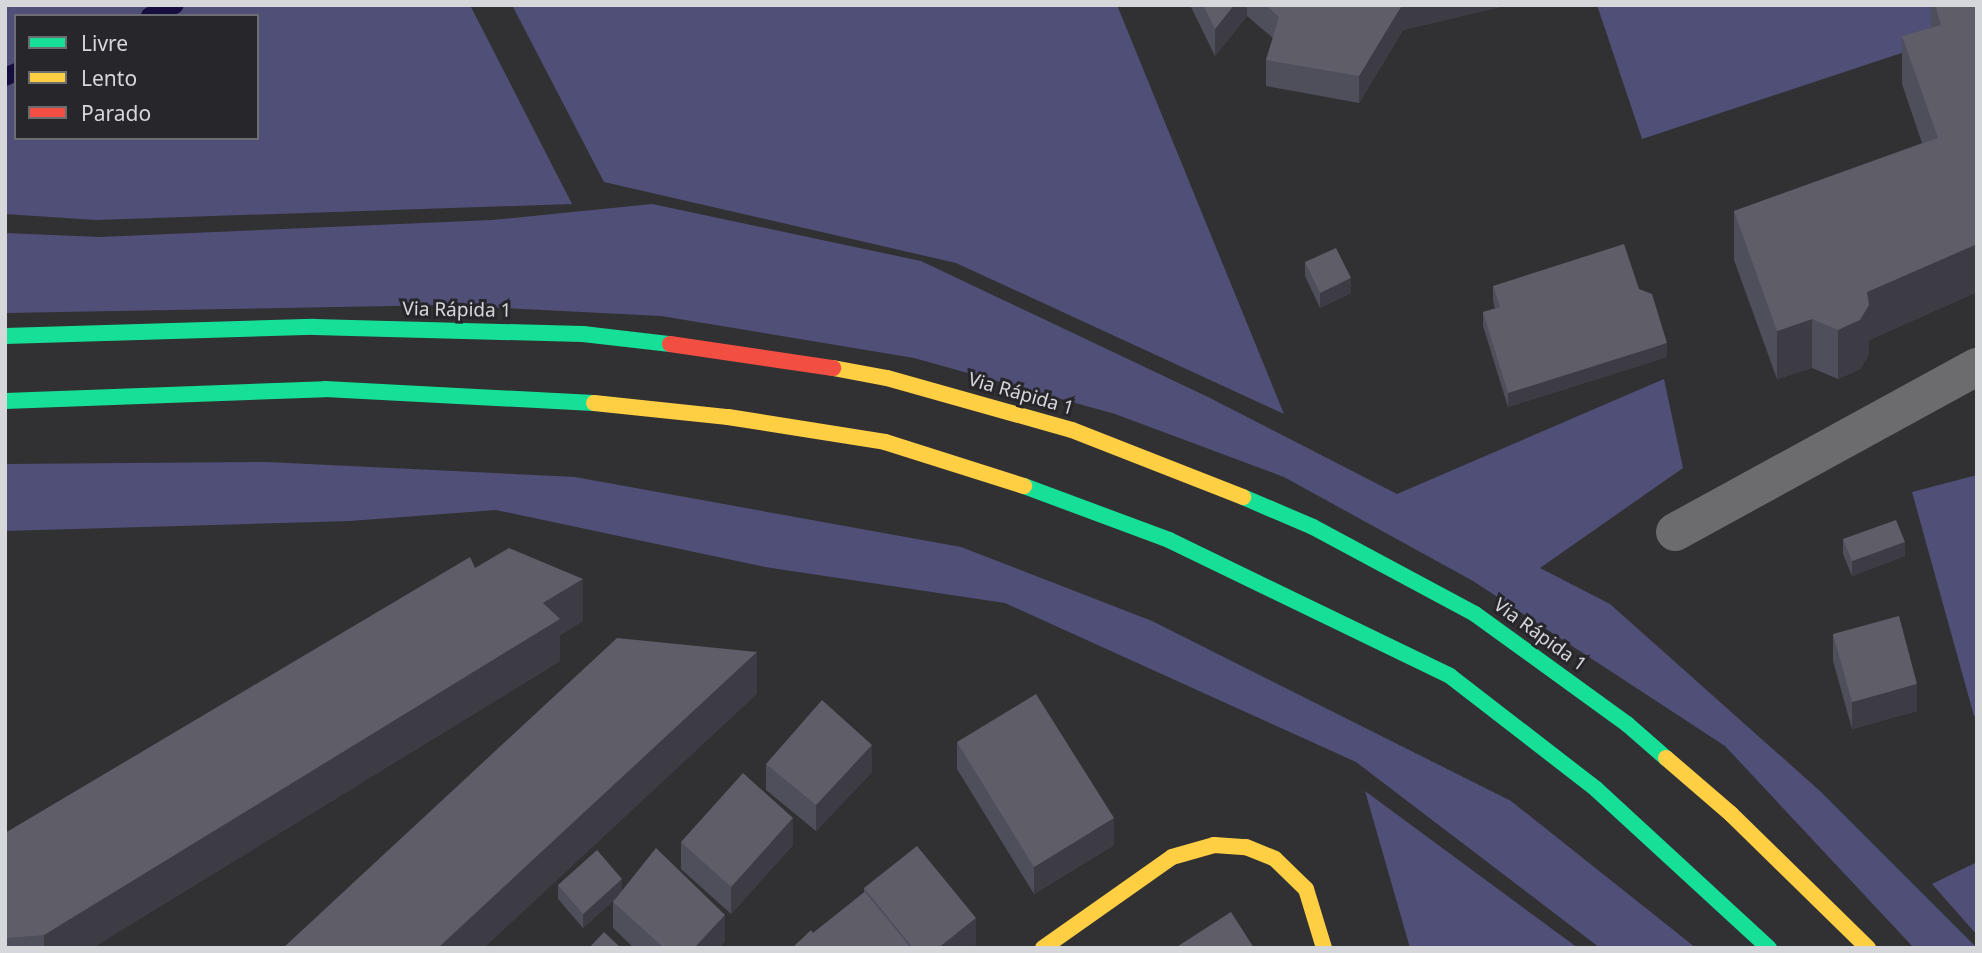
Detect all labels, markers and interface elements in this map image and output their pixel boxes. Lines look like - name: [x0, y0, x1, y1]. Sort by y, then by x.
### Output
- legend: [14, 14, 259, 140]
- text: Livre: [81, 29, 128, 57]
- text: Lento: [81, 64, 137, 92]
- text: Parado: [81, 99, 151, 127]
- street label: Via Rápida 1: [402, 298, 512, 322]
- street label: Via Rápida 1: [965, 368, 1077, 420]
- street label: Via Rápida 1: [1489, 594, 1591, 676]

